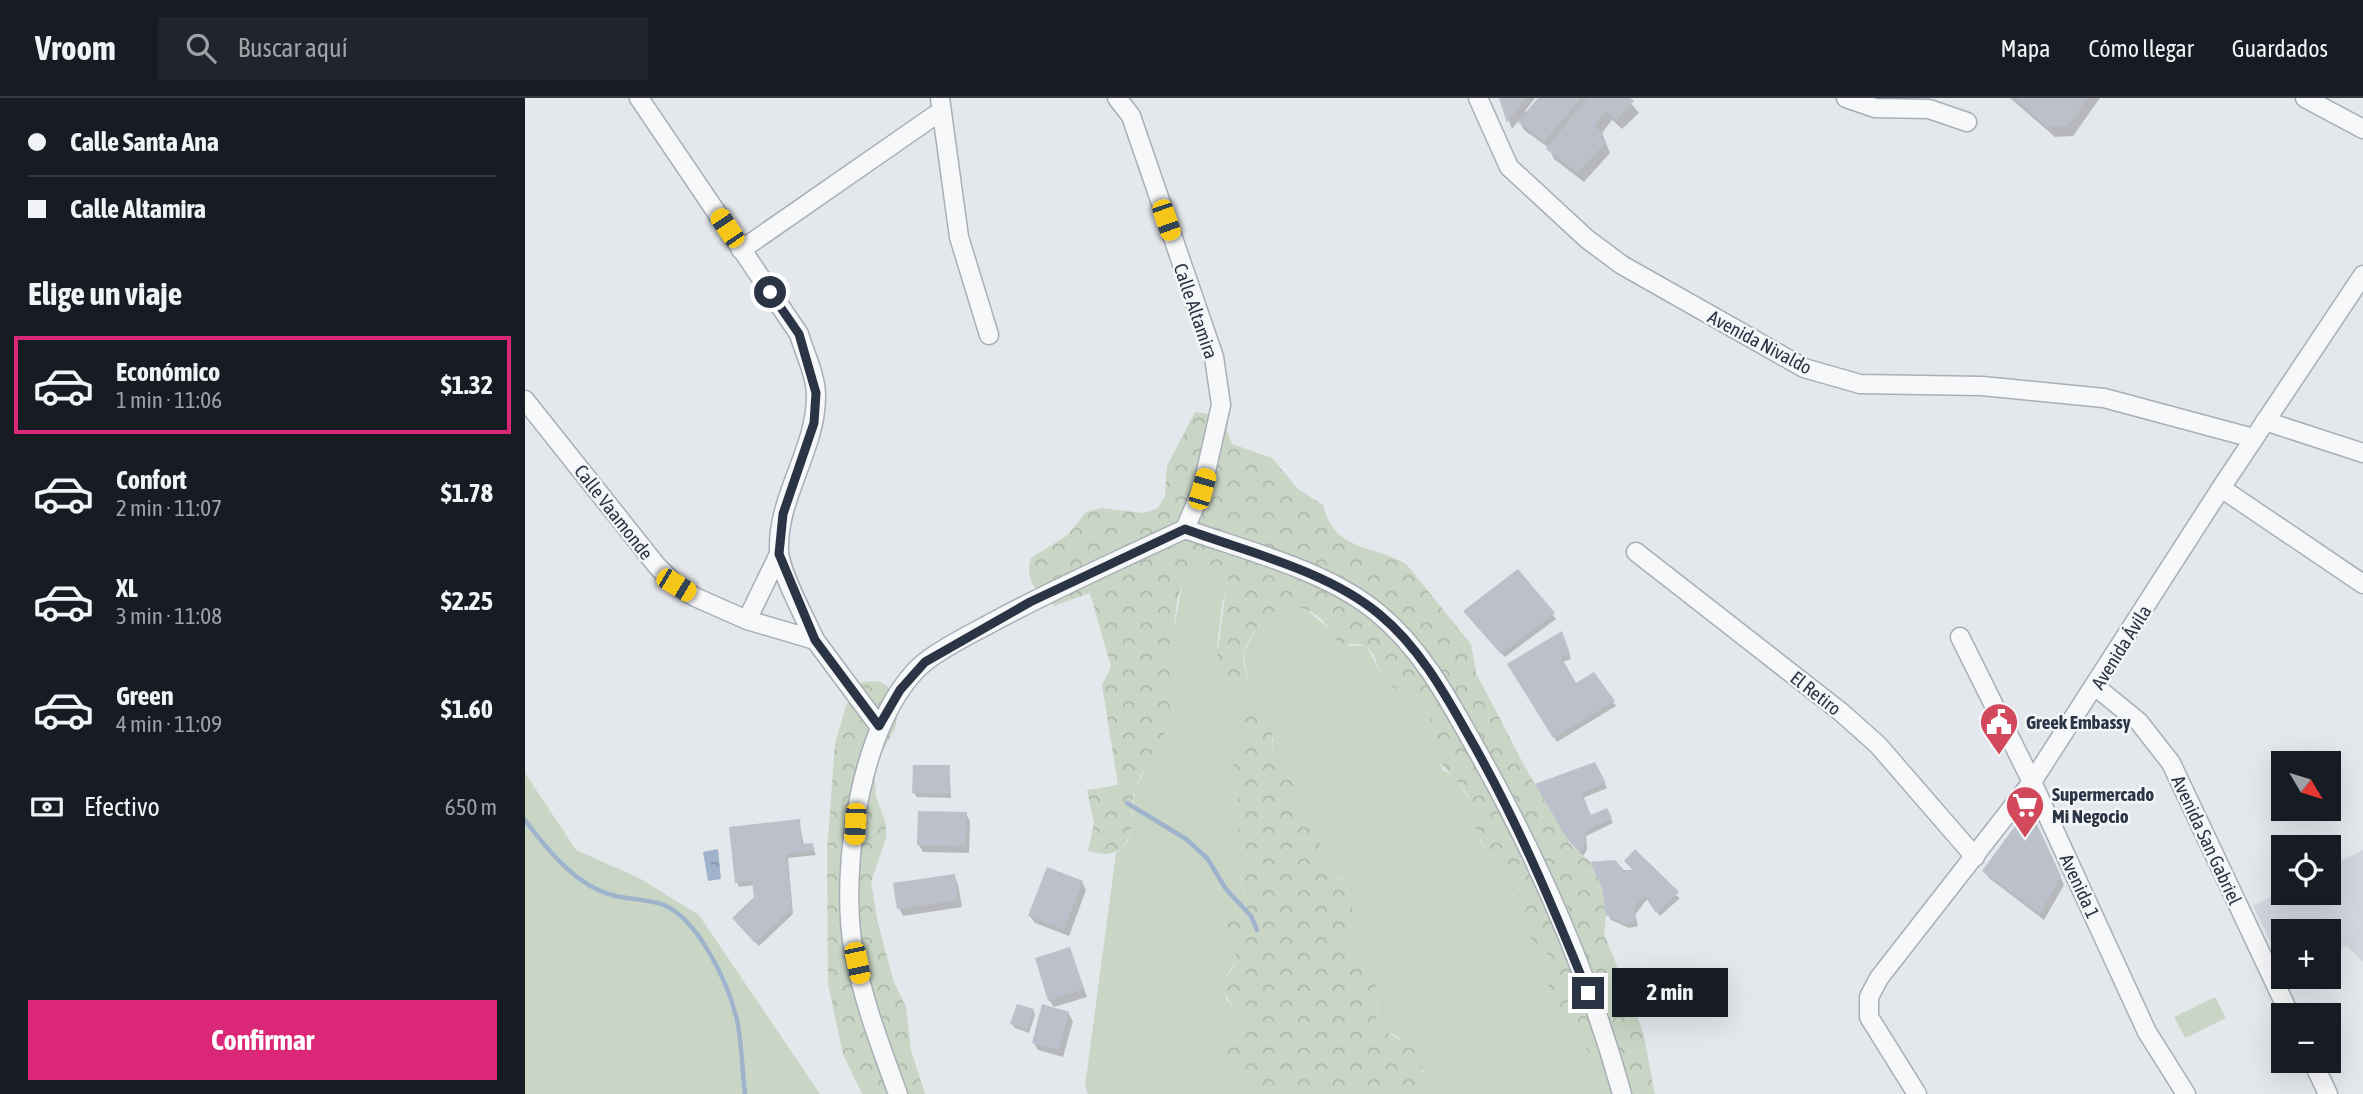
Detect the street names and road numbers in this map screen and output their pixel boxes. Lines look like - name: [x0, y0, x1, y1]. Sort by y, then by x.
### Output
- street label: Calle Altamira: [1169, 260, 1223, 362]
- street label: Avenida Nivaldo: [1704, 305, 1816, 379]
- street label: Calle Vaamonde: [570, 460, 658, 564]
- street label: Avenida Ávila: [2087, 601, 2155, 693]
- street label: El Retiro: [1786, 666, 1846, 720]
- street label: Avenida San Gabriel: [2167, 772, 2247, 908]
- street label: Avenida 1: [2056, 850, 2104, 922]

